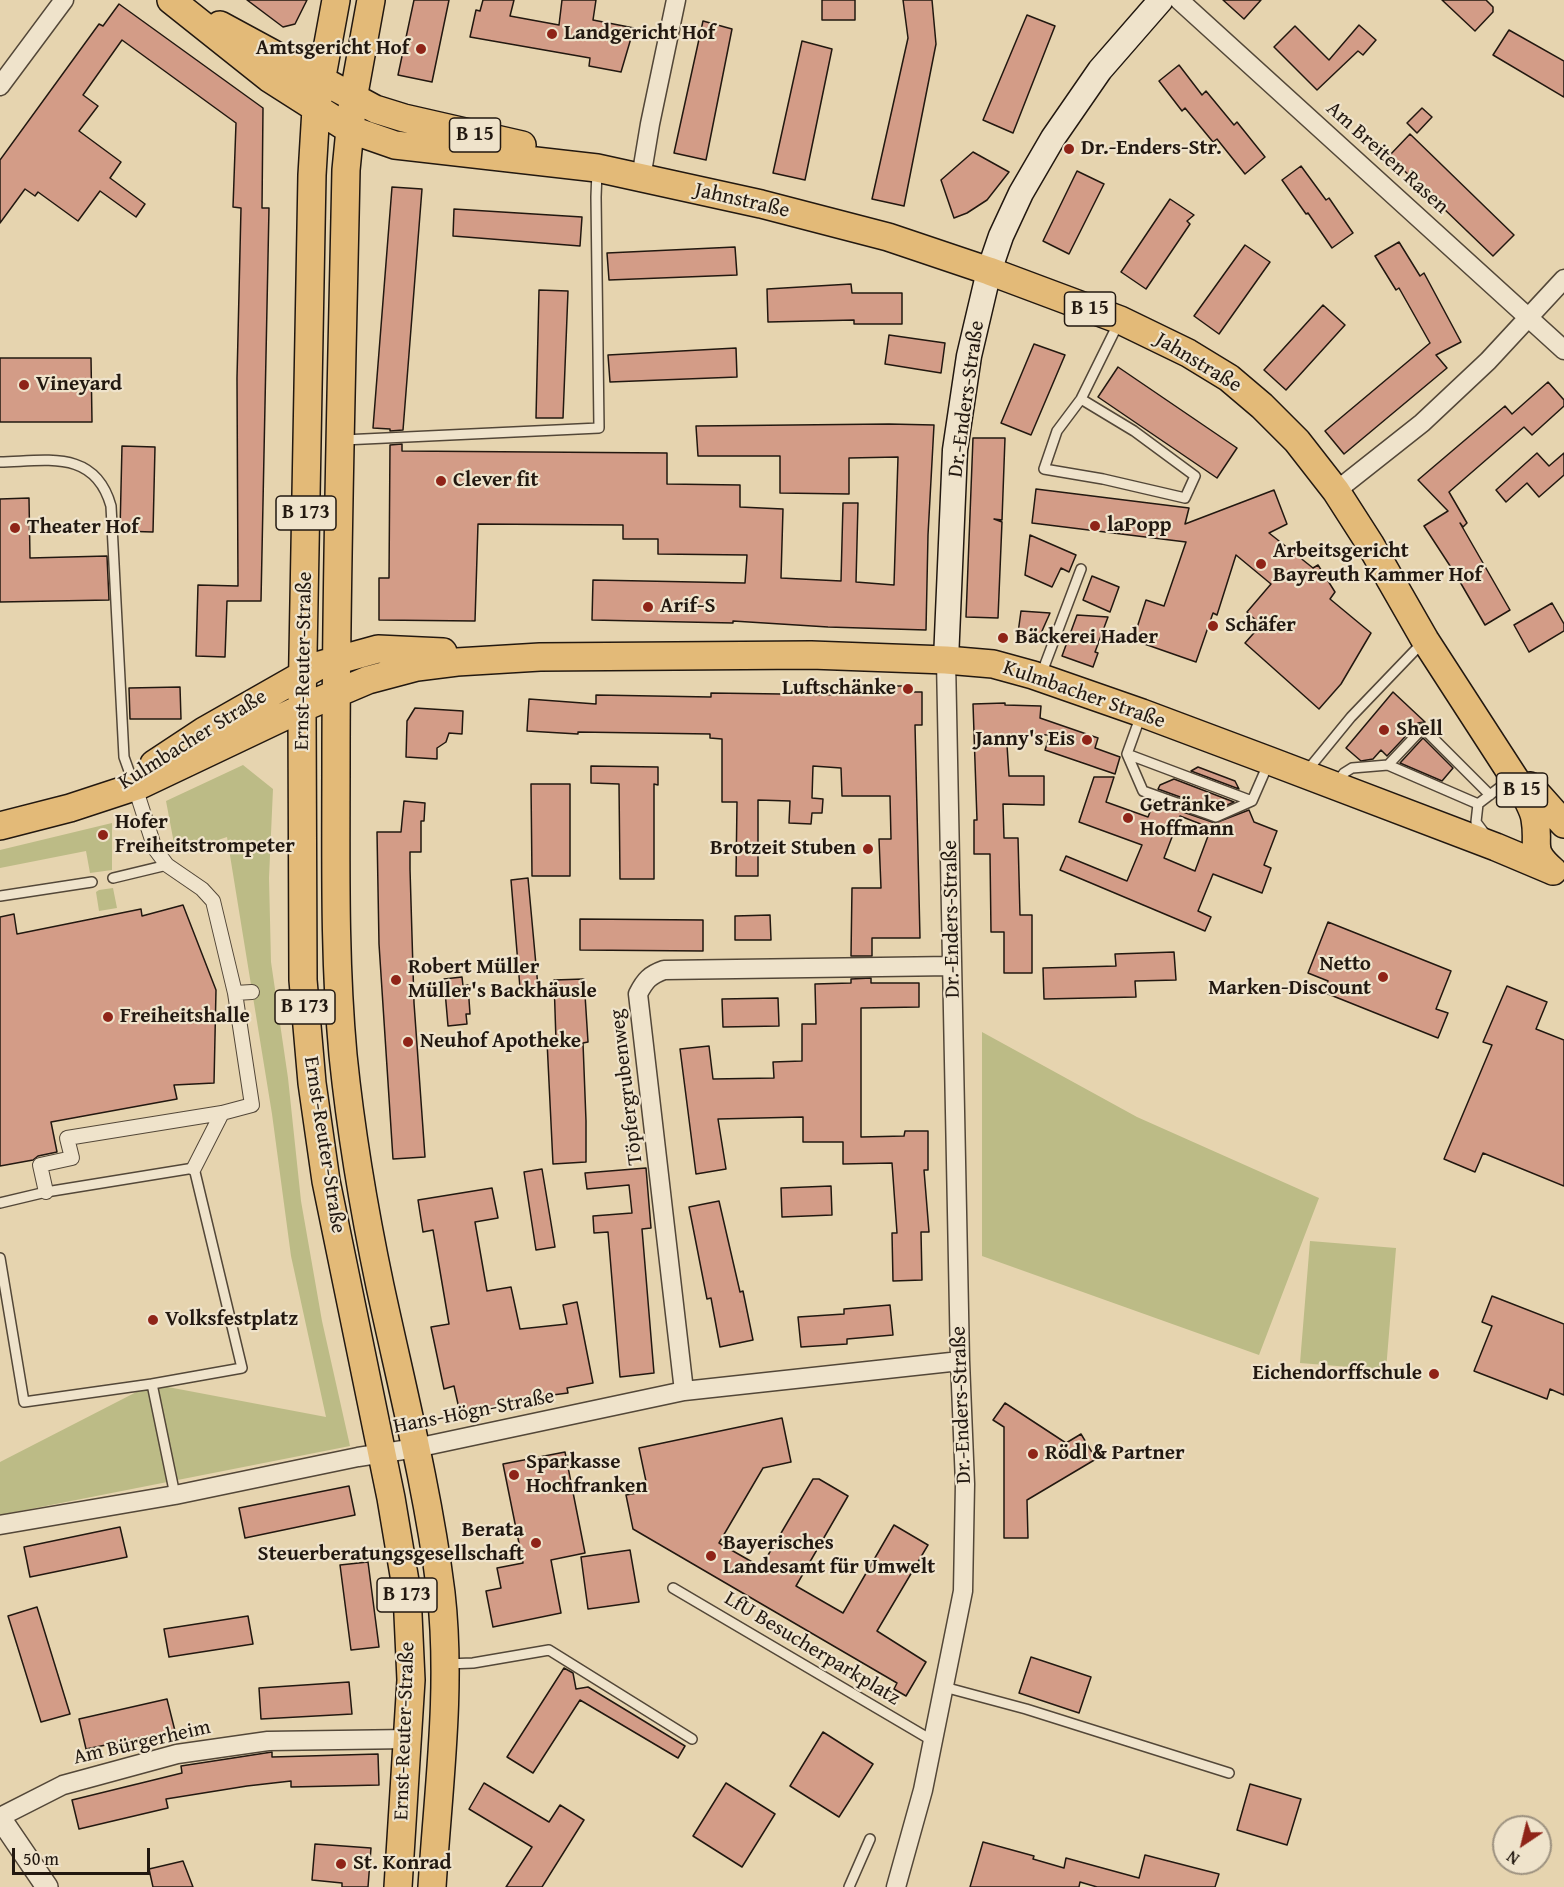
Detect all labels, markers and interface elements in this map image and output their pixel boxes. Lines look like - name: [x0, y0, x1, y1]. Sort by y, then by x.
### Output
- place label: Landgericht Hof: [564, 21, 715, 47]
- marker: Landgericht Hof: [545, 27, 559, 41]
- place label: Amtsgericht Hof: [256, 36, 409, 62]
- marker: Amtsgericht Hof: [414, 42, 428, 56]
- street label: Am Breiten Rasen: [1321, 96, 1453, 220]
- road number: B 15: [450, 118, 500, 152]
- place label: Dr.-Enders-Str.: [1081, 136, 1222, 162]
- marker: Dr.-Enders-Str.: [1062, 142, 1076, 156]
- street label: Jahnstraße: [692, 178, 792, 224]
- road number: B 15: [1064, 292, 1116, 326]
- street label: Dr.-Enders-Straße: [944, 319, 990, 479]
- street label: Jahnstraße: [1150, 327, 1246, 399]
- place label: Vineyard: [36, 372, 122, 398]
- marker: Vineyard: [17, 378, 31, 392]
- place label: Clever fit: [453, 468, 538, 494]
- marker: Clever fit: [434, 474, 448, 488]
- road number: B 173: [276, 496, 336, 530]
- place label: laPopp: [1107, 513, 1172, 539]
- place label: Theater Hof: [27, 515, 138, 541]
- marker: laPopp: [1088, 519, 1102, 533]
- marker: Theater Hof: [8, 521, 22, 535]
- place label: Arbeitsgericht Bayreuth Kammer Hof: [1273, 539, 1482, 589]
- marker: Arbeitsgericht Bayreuth Kammer Hof: [1254, 557, 1268, 571]
- street label: Ernst-Reuter-Straße: [290, 571, 318, 751]
- place label: Arif-S: [660, 594, 716, 620]
- marker: Arif-S: [641, 600, 655, 614]
- place label: Schäfer: [1225, 613, 1296, 639]
- marker: Schäfer: [1206, 619, 1220, 633]
- place label: Bäckerei Hader: [1015, 625, 1158, 651]
- marker: Bäckerei Hader: [996, 631, 1010, 645]
- street label: Kulmbacher Straße: [1000, 655, 1168, 735]
- place label: Luftschänke: [782, 676, 896, 702]
- marker: Luftschänke: [901, 682, 915, 696]
- street label: Kulmbacher Straße: [114, 684, 272, 796]
- place label: Shell: [1396, 717, 1443, 743]
- marker: Shell: [1377, 723, 1391, 737]
- place label: Janny's Eis: [975, 727, 1075, 753]
- marker: Janny's Eis: [1080, 733, 1094, 747]
- road number: B 15: [1496, 773, 1547, 807]
- place label: Getränke Hoffmann: [1140, 793, 1234, 843]
- place label: Hofer Freiheitstrompeter: [115, 810, 295, 860]
- marker: Getränke Hoffmann: [1121, 811, 1135, 825]
- marker: Hofer Freiheitstrompeter: [96, 828, 110, 842]
- place label: Brotzeit Stuben: [710, 836, 856, 862]
- street label: Dr.-Enders-Straße: [938, 840, 966, 998]
- marker: Brotzeit Stuben: [861, 842, 875, 856]
- place label: Netto Marken-Discount: [1208, 952, 1371, 1002]
- place label: Robert Müller Müller's Backhäusle: [408, 955, 597, 1005]
- marker: Netto Marken-Discount: [1376, 970, 1390, 984]
- marker: Robert Müller Müller's Backhäusle: [389, 973, 403, 987]
- road number: B 173: [275, 990, 335, 1024]
- place label: Freiheitshalle: [120, 1004, 250, 1030]
- street label: Töpfergrubenweg: [605, 1008, 649, 1166]
- marker: Freiheitshalle: [101, 1010, 115, 1024]
- place label: Neuhof Apotheke: [420, 1029, 581, 1055]
- marker: Neuhof Apotheke: [401, 1035, 415, 1049]
- street label: Ernst-Reuter-Straße: [298, 1055, 350, 1235]
- place label: Volksfestplatz: [165, 1307, 298, 1333]
- marker: Volksfestplatz: [146, 1313, 160, 1327]
- street label: Dr.-Enders-Straße: [947, 1326, 977, 1484]
- place label: Eichendorffschule: [1253, 1361, 1422, 1387]
- marker: Eichendorffschule: [1427, 1367, 1441, 1381]
- street label: Hans-Högn-Straße: [391, 1384, 557, 1440]
- place label: Rödl & Partner: [1045, 1441, 1185, 1467]
- marker: Rödl & Partner: [1026, 1447, 1040, 1461]
- place label: Sparkasse Hochfranken: [526, 1450, 648, 1500]
- marker: Sparkasse Hochfranken: [507, 1468, 521, 1482]
- place label: Berata Steuerberatungsgesellschaft: [258, 1518, 524, 1568]
- place label: Bayerisches Landesamt für Umwelt: [723, 1531, 935, 1581]
- marker: Berata Steuerberatungsgesellschaft: [529, 1536, 543, 1550]
- marker: Bayerisches Landesamt für Umwelt: [704, 1549, 718, 1563]
- road number: B 173: [377, 1578, 437, 1612]
- street label: LfU Besucherparkplatz: [720, 1587, 904, 1711]
- street label: Ernst-Reuter-Straße: [389, 1641, 421, 1821]
- street label: Am Bürgerheim: [71, 1715, 213, 1771]
- north arrow: [1492, 1815, 1552, 1875]
- scale bar: [15, 1836, 153, 1874]
- text: 50 m: [23, 1845, 59, 1872]
- text: N: [1502, 1845, 1524, 1871]
- place label: St. Konrad: [353, 1851, 452, 1877]
- marker: St. Konrad: [334, 1857, 348, 1871]

